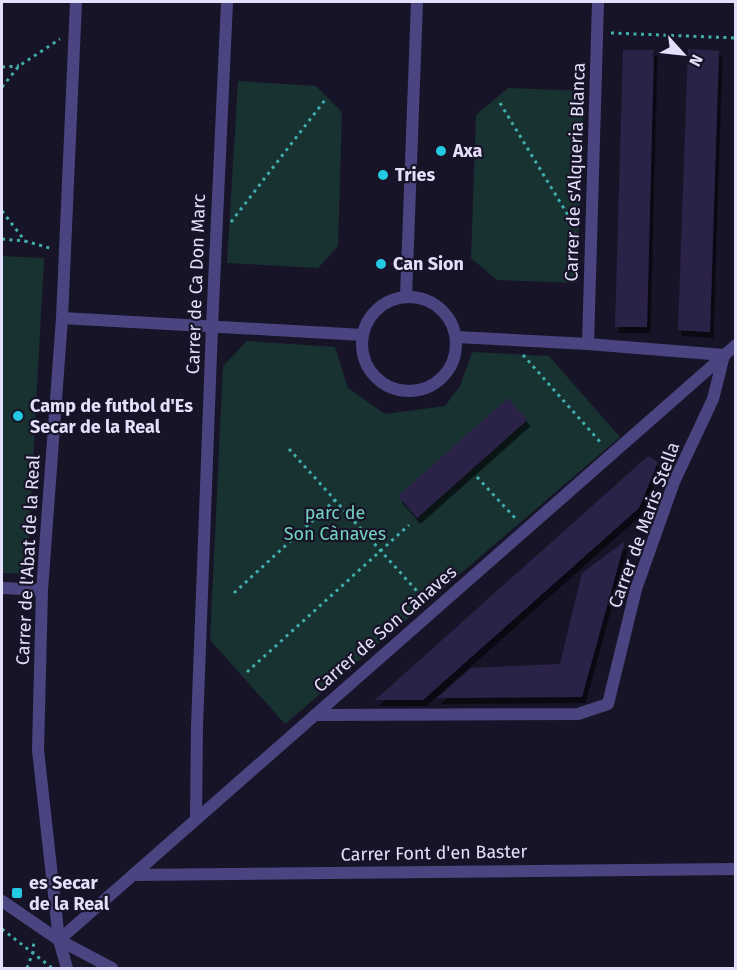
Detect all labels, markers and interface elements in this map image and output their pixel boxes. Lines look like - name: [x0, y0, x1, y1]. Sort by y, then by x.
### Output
- north arrow: [653, 24, 713, 84]
- text: N: [685, 52, 707, 70]
- street label: Carrer de s'Alqueria Blanca: [560, 62, 590, 282]
- place label: Axa: [452, 140, 483, 162]
- marker: Axa: [434, 144, 448, 158]
- place label: Tries: [395, 164, 435, 186]
- marker: Tries: [376, 168, 390, 182]
- street label: Carrer de Ca Don Marc: [182, 193, 210, 375]
- place label: Can Sion: [393, 253, 464, 275]
- marker: Can Sion: [374, 257, 388, 271]
- place label: Camp de futbol d'Es Secar de la Real: [30, 395, 193, 438]
- marker: Camp de futbol d'Es Secar de la Real: [11, 409, 25, 423]
- street label: Carrer de Maris Stella: [604, 439, 684, 611]
- street label: Carrer de l'Abat de la Real: [12, 454, 44, 666]
- park label: parc de Son Cànaves: [284, 502, 386, 545]
- street label: Carrer de Son Cànaves: [309, 561, 461, 697]
- street label: Carrer Font d'en Baster: [340, 840, 528, 866]
- place label: es Secar de la Real: [29, 872, 110, 915]
- marker: es Secar de la Real: [10, 886, 24, 900]

